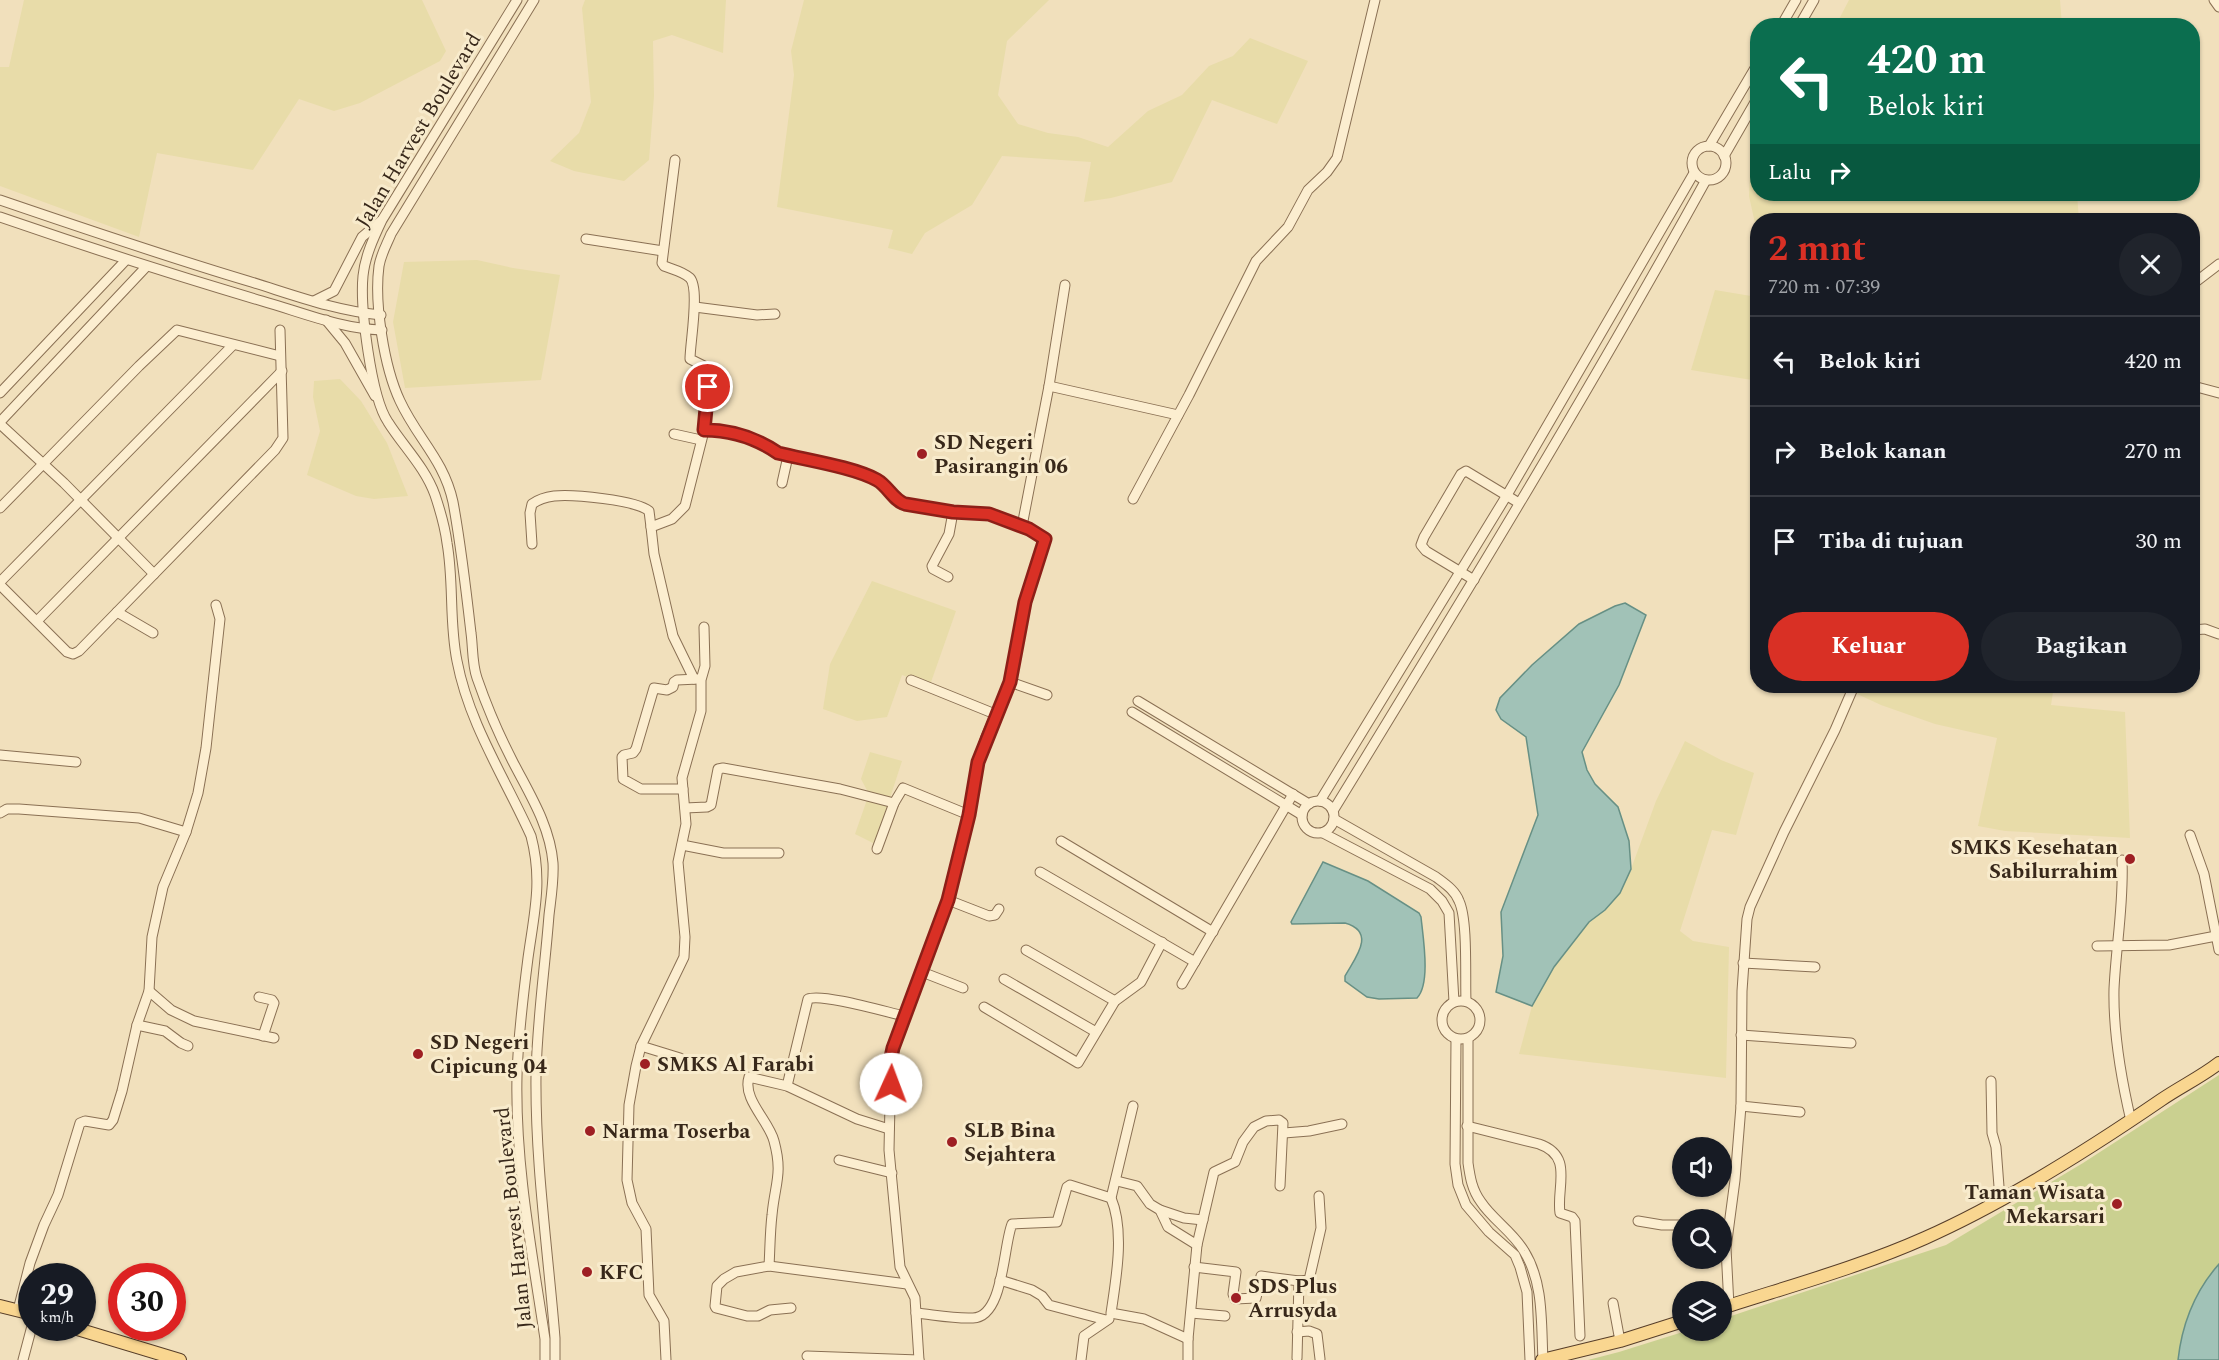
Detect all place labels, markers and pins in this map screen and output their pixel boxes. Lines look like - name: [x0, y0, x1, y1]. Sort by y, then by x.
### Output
- pin: [682, 361, 733, 412]
- place label: SD Negeri Pasirangin 06: [934, 427, 1068, 483]
- marker: SD Negeri Pasirangin 06: [915, 447, 929, 461]
- place label: SMKS Kesehatan Sabilurrahim: [1950, 832, 2118, 888]
- marker: SMKS Kesehatan Sabilurrahim: [2123, 852, 2137, 866]
- place label: SD Negeri Cipicung 04: [430, 1027, 547, 1083]
- marker: SD Negeri Cipicung 04: [411, 1047, 425, 1061]
- place label: SMKS Al Farabi: [657, 1049, 814, 1081]
- marker: SMKS Al Farabi: [638, 1057, 652, 1071]
- place label: SLB Bina Sejahtera: [964, 1115, 1056, 1171]
- place label: Narma Toserba: [602, 1116, 751, 1148]
- marker: Narma Toserba: [583, 1124, 597, 1138]
- marker: SLB Bina Sejahtera: [945, 1135, 959, 1149]
- place label: Taman Wisata Mekarsari: [1965, 1177, 2105, 1233]
- marker: Taman Wisata Mekarsari: [2110, 1197, 2124, 1211]
- place label: KFC: [599, 1257, 643, 1289]
- marker: KFC: [580, 1265, 594, 1279]
- place label: SDS Plus Arrusyda: [1248, 1271, 1337, 1327]
- marker: SDS Plus Arrusyda: [1229, 1291, 1243, 1305]

